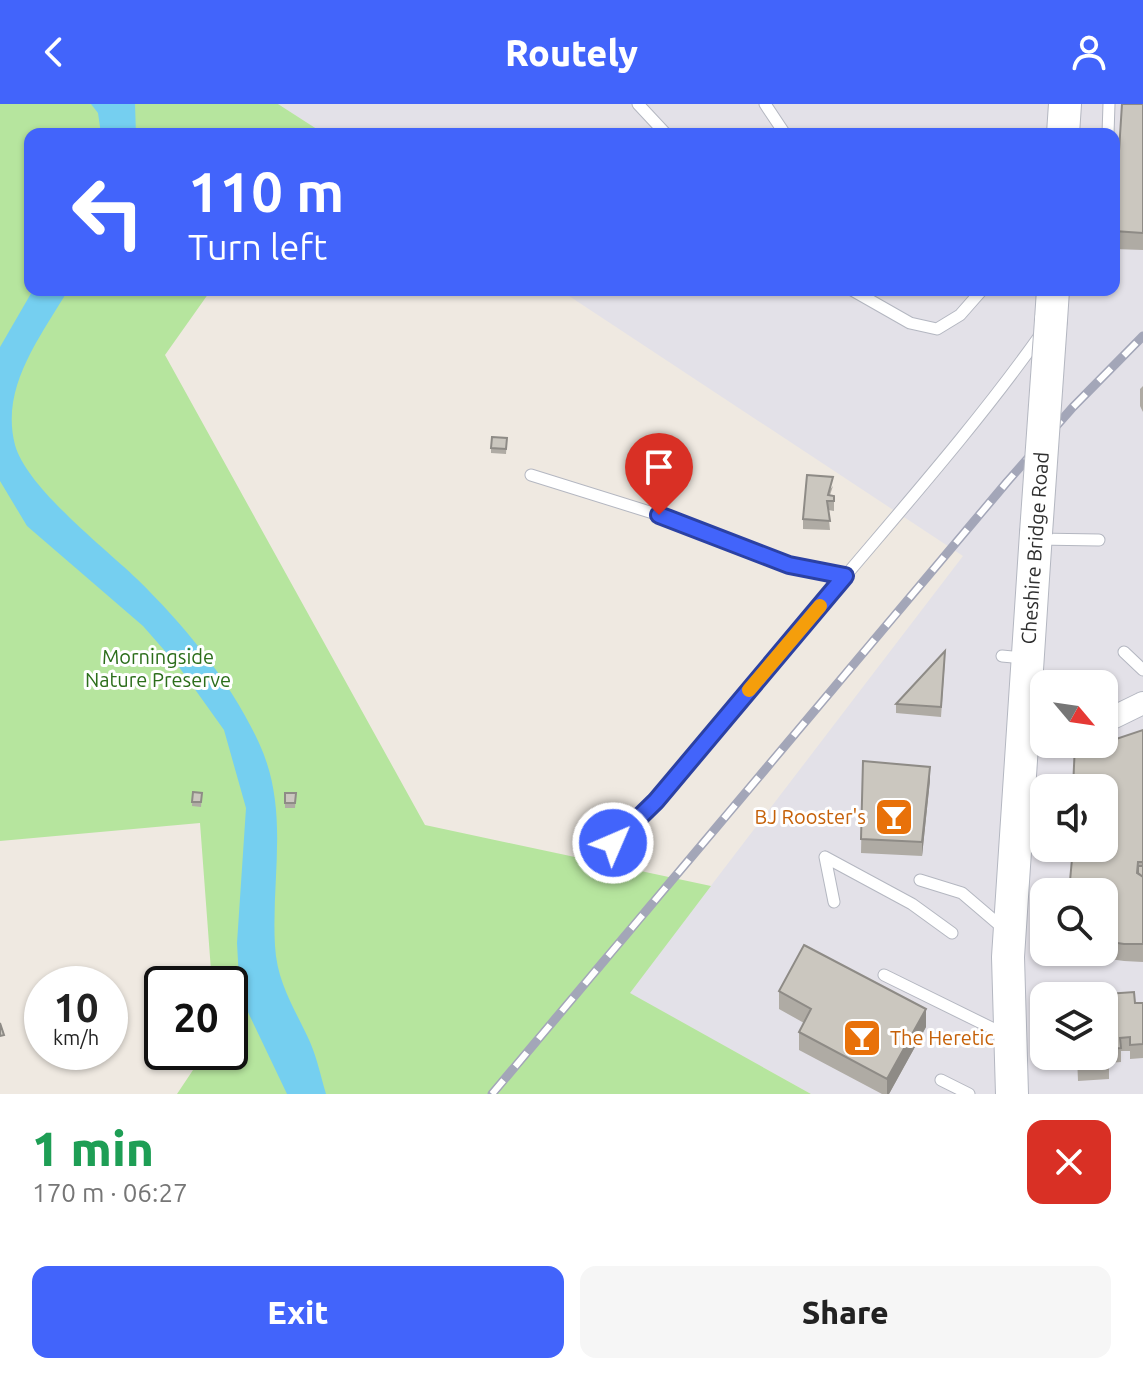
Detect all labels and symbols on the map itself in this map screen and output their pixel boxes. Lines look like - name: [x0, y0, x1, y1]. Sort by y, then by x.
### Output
- pin: [625, 433, 693, 515]
- street label: Cheshire Bridge Road: [1016, 451, 1053, 645]
- park label: Morningside Nature Preserve: [85, 645, 231, 691]
- north arrow: [1030, 670, 1118, 758]
- bar icon: BJ Rooster's: [873, 796, 915, 838]
- position arrow: [571, 801, 655, 885]
- place label: BJ Rooster's: [754, 805, 866, 828]
- speed limit sign: 20: [144, 966, 248, 1070]
- bar icon: The Heretic: [841, 1017, 883, 1059]
- place label: The Heretic: [890, 1026, 994, 1049]

